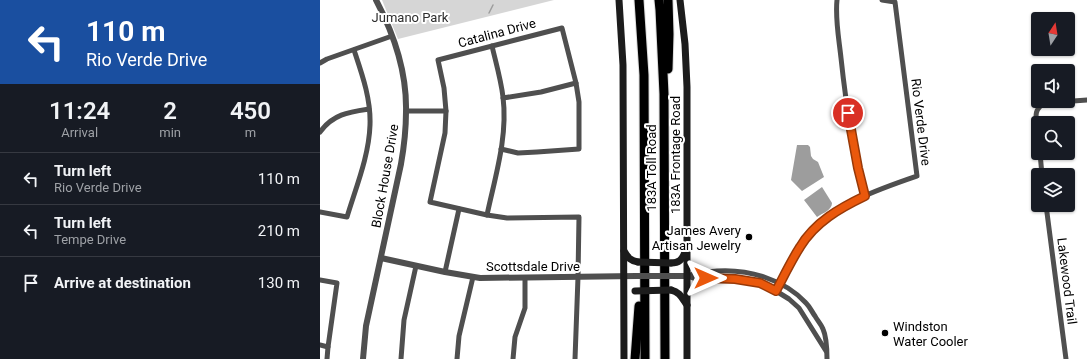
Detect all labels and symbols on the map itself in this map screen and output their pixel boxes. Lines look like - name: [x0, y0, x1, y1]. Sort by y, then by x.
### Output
- park label: Jumano Park: [372, 10, 449, 25]
- north arrow: [1031, 12, 1075, 56]
- street label: Catalina Drive: [456, 15, 538, 51]
- street label: Rio Verde Drive: [908, 78, 934, 167]
- street label: 183A Frontage Road: [668, 96, 683, 214]
- pin: [831, 96, 865, 130]
- street label: Block House Drive: [368, 123, 402, 229]
- street label: 183A Toll Road: [644, 124, 659, 212]
- place label: James Avery Artisan Jewelry: [652, 223, 741, 253]
- marker: James Avery Artisan Jewelry: [744, 232, 754, 242]
- street label: Lakewood Trail: [1054, 237, 1080, 325]
- position arrow: [685, 257, 727, 299]
- street label: Scottsdale Drive: [486, 259, 580, 274]
- place label: Windston Water Cooler: [893, 319, 969, 349]
- marker: Windston Water Cooler: [880, 328, 890, 338]

